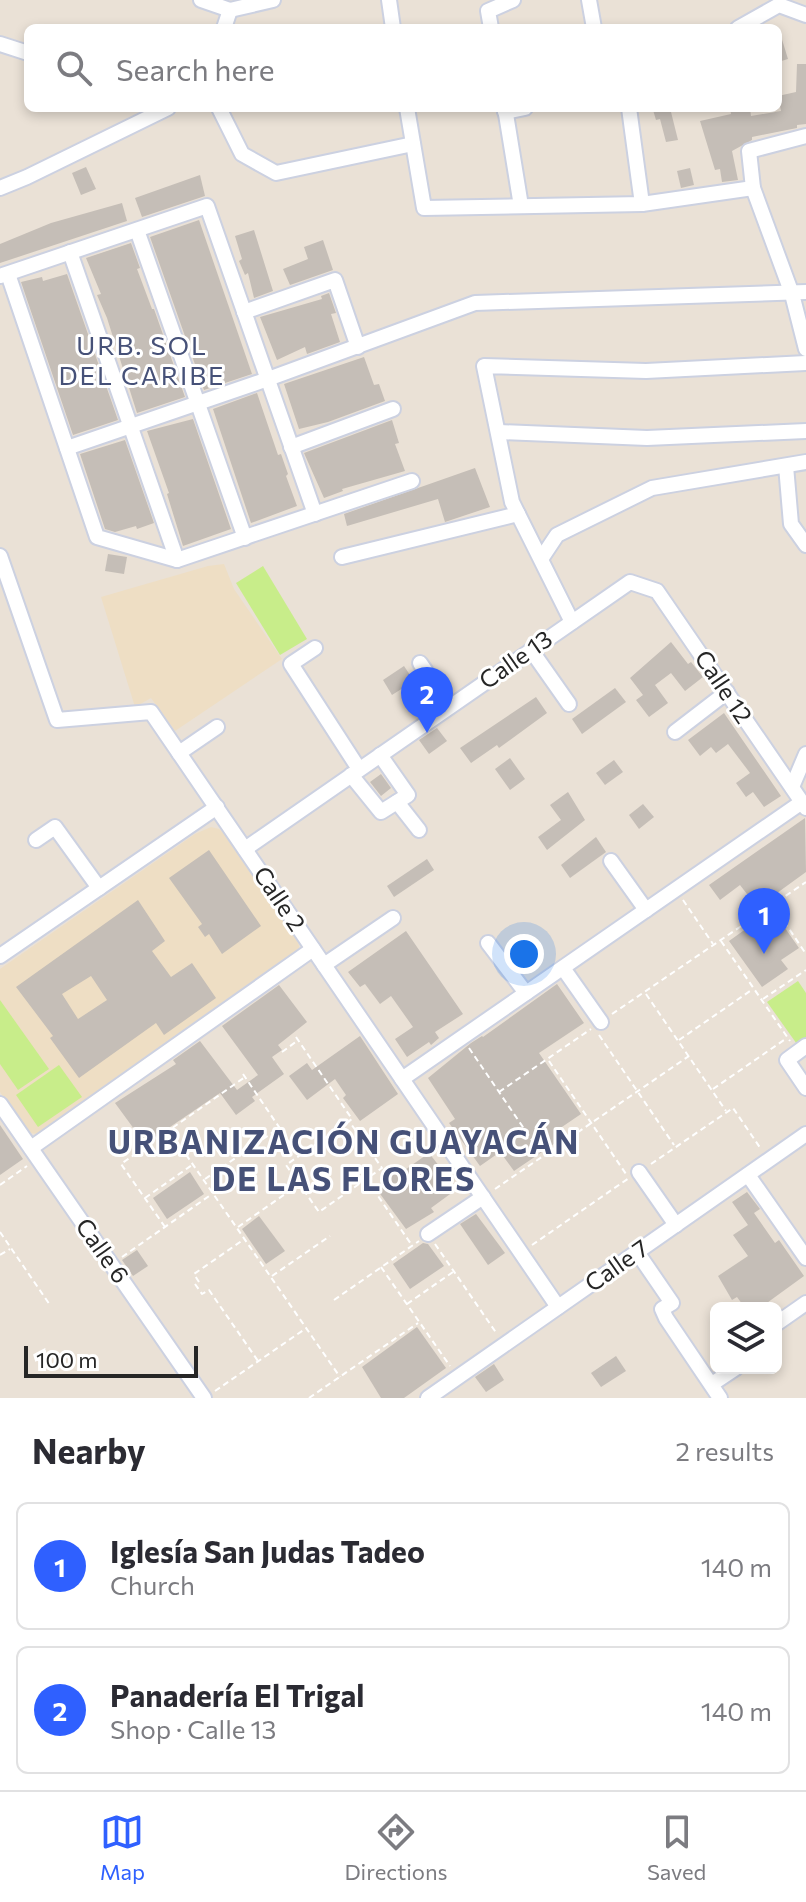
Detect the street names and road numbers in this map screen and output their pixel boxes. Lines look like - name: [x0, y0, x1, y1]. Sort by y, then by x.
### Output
- street label: Calle 13: [473, 623, 557, 694]
- street label: Calle 12: [689, 644, 759, 728]
- street label: Calle 2: [248, 860, 312, 936]
- street label: Calle 6: [70, 1212, 136, 1288]
- street label: Calle 7: [579, 1232, 654, 1297]

